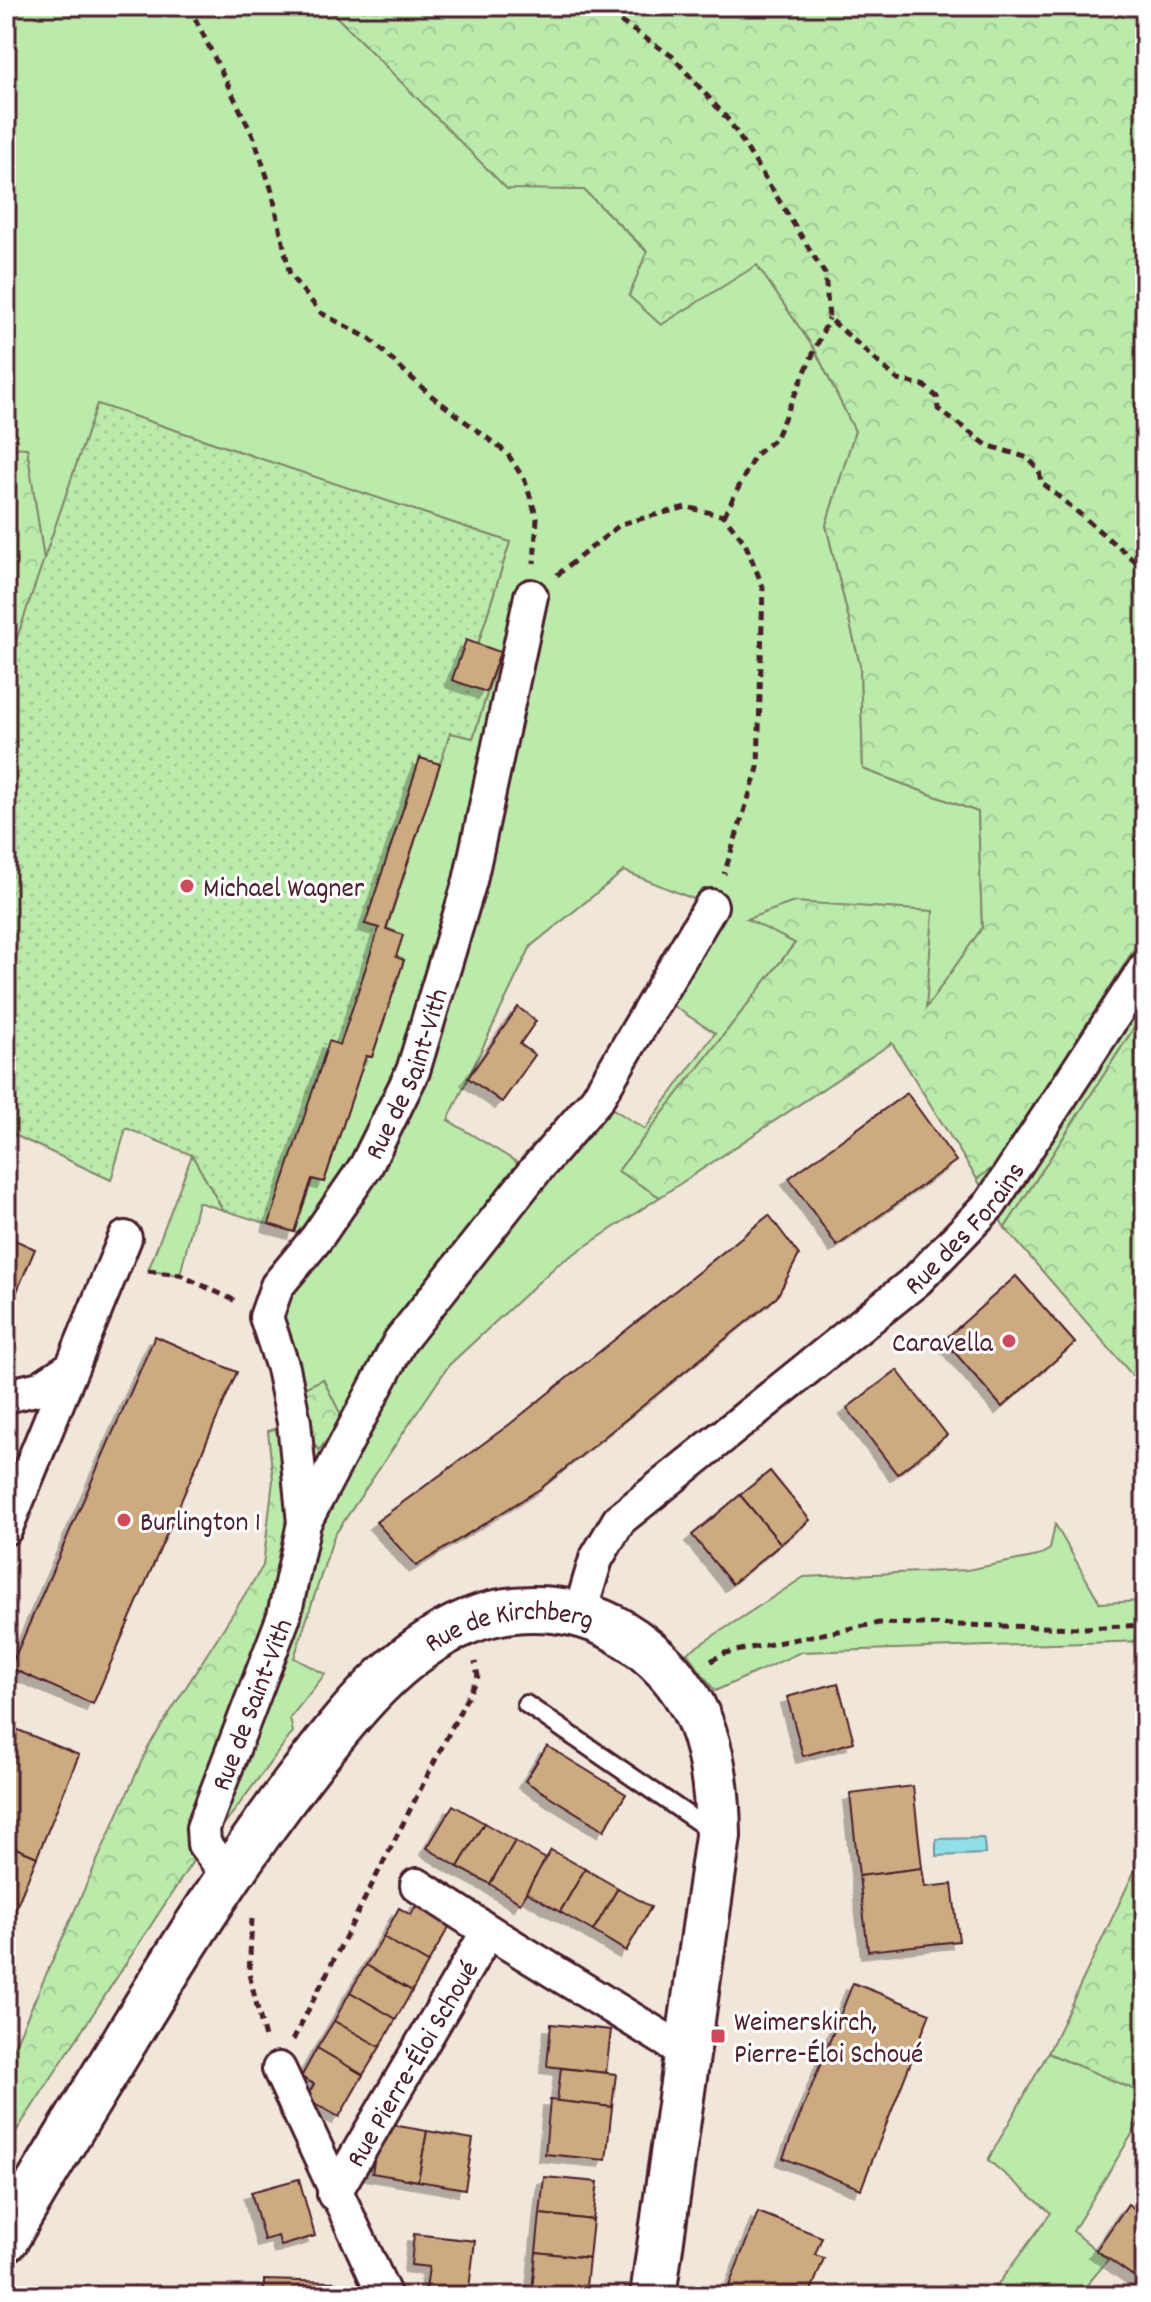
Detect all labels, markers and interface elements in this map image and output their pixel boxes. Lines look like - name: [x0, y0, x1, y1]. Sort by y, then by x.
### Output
- place label: Michael Wagner: [203, 871, 365, 911]
- marker: Michael Wagner: [178, 877, 196, 895]
- street label: Rue de Saint-Vith: [357, 984, 462, 1168]
- street label: Rue des Forains: [898, 1155, 1038, 1307]
- place label: Caravella: [892, 1326, 994, 1366]
- marker: Caravella: [1000, 1332, 1018, 1350]
- place label: Burlington 1: [140, 1505, 261, 1545]
- marker: Burlington 1: [115, 1511, 133, 1529]
- street label: Rue de Kirchberg: [418, 1594, 598, 1665]
- street label: Rue de Saint-Vith: [204, 1614, 306, 1798]
- street label: Rue Pierre-Éloi Schoué: [339, 1954, 491, 2176]
- place label: Weimerskirch, Pierre-Éloi Schoué: [734, 2005, 923, 2077]
- marker: Weimerskirch, Pierre-Éloi Schoué: [709, 2027, 727, 2045]

